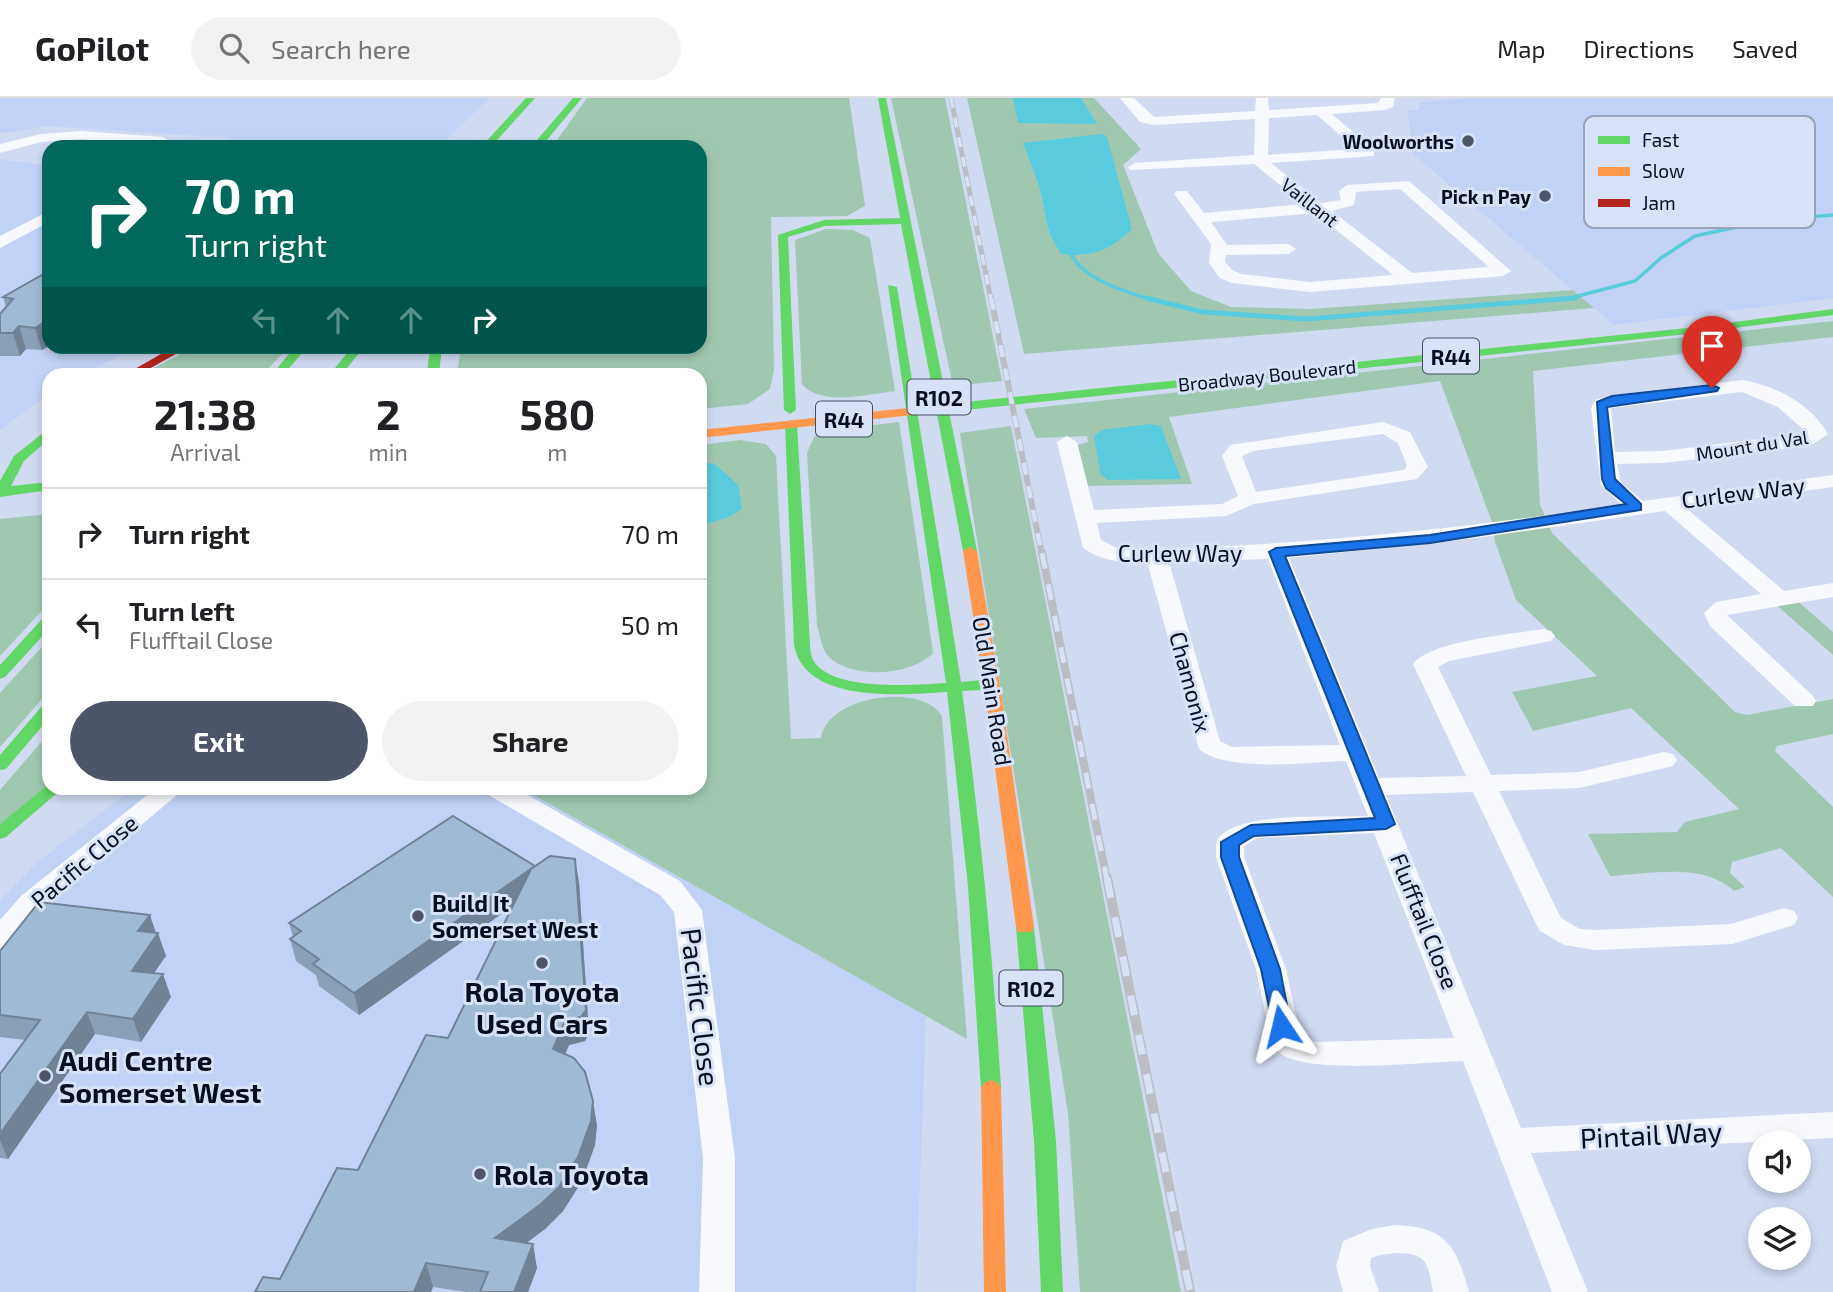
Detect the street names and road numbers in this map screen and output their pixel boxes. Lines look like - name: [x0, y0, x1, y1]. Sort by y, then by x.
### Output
- street label: Vaillant: [1277, 173, 1343, 231]
- road number: R44: [1423, 338, 1479, 374]
- street label: Broadway Boulevard: [1177, 354, 1357, 396]
- road number: R102: [908, 380, 970, 414]
- road number: R44: [816, 402, 872, 436]
- street label: Mount du Val: [1694, 425, 1810, 465]
- street label: Curlew Way: [1680, 471, 1806, 513]
- street label: Curlew Way: [1118, 539, 1242, 567]
- street label: Old Main Road: [967, 615, 1019, 767]
- street label: Chamonix: [1164, 628, 1218, 736]
- street label: Pacific Close: [25, 808, 143, 914]
- street label: Flufftail Close: [1385, 849, 1465, 993]
- street label: Pacific Close: [674, 926, 728, 1088]
- road number: R102: [1000, 970, 1062, 1006]
- street label: Pintail Way: [1579, 1113, 1723, 1155]

